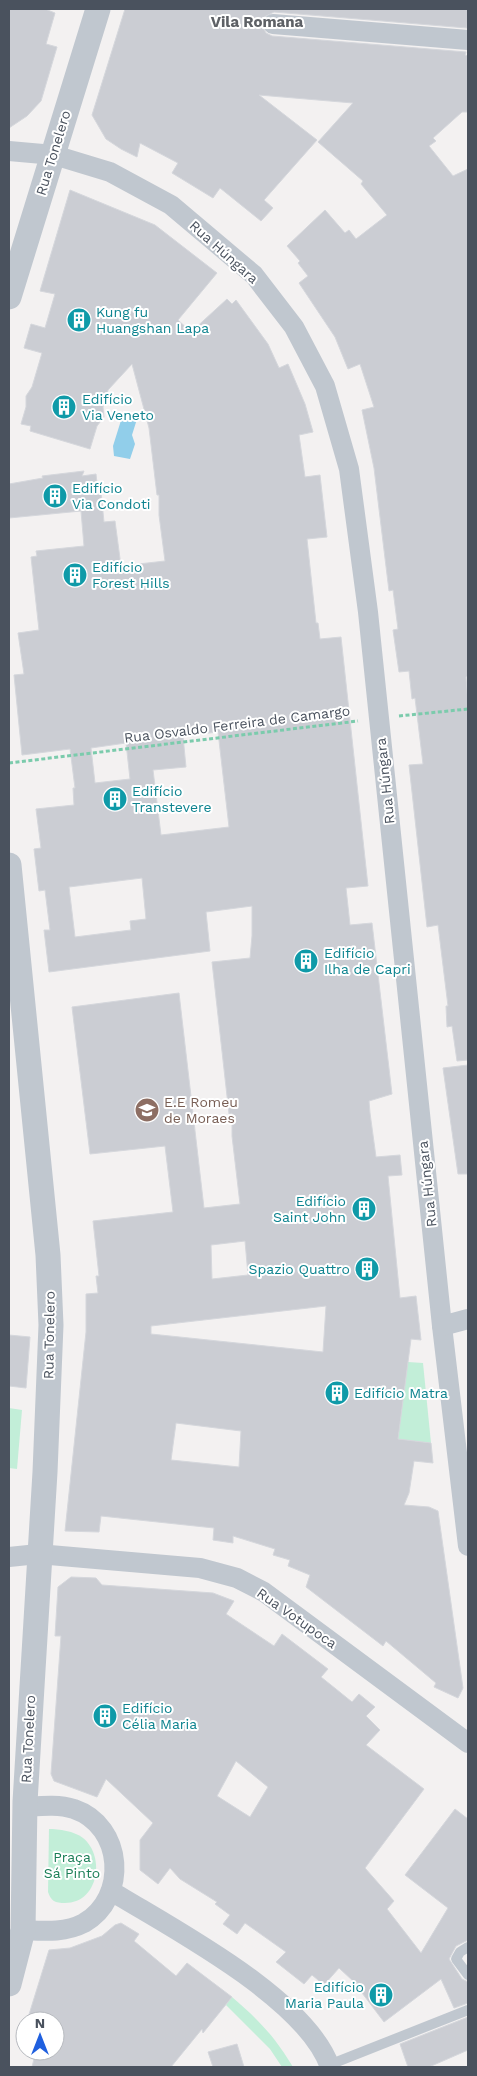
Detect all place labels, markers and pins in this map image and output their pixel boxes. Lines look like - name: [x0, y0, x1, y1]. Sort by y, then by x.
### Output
- place label: Kung fu Huangshan Lapa: [96, 304, 209, 336]
- building icon: Kung fu Huangshan Lapa: [66, 307, 92, 333]
- place label: Edifício Via Veneto: [82, 391, 154, 423]
- building icon: Edifício Via Veneto: [51, 394, 77, 420]
- place label: Edifício Via Condoti: [72, 480, 150, 512]
- building icon: Edifício Via Condoti: [42, 483, 68, 509]
- place label: Edifício Forest Hills: [92, 559, 170, 591]
- building icon: Edifício Forest Hills: [62, 562, 88, 588]
- place label: Edifício Transtevere: [132, 783, 212, 815]
- building icon: Edifício Transtevere: [102, 786, 128, 812]
- place label: Edifício Ilha de Capri: [324, 945, 411, 977]
- building icon: Edifício Ilha de Capri: [293, 948, 319, 974]
- place label: E.E Romeu de Moraes: [164, 1094, 238, 1126]
- school or university icon: E.E Romeu de Moraes: [134, 1097, 160, 1123]
- place label: Edifício Saint John: [273, 1193, 346, 1225]
- building icon: Edifício Saint John: [351, 1196, 377, 1222]
- building icon: Spazio Quattro: [354, 1256, 380, 1282]
- place label: Spazio Quattro: [249, 1261, 350, 1277]
- building icon: Edifício Matra: [324, 1380, 350, 1406]
- place label: Edifício Matra: [354, 1385, 448, 1401]
- place label: Edifício Célia Maria: [122, 1700, 197, 1732]
- building icon: Edifício Célia Maria: [92, 1703, 118, 1729]
- place label: Edifício Maria Paula: [285, 1979, 364, 2011]
- building icon: Edifício Maria Paula: [368, 1982, 394, 2008]

